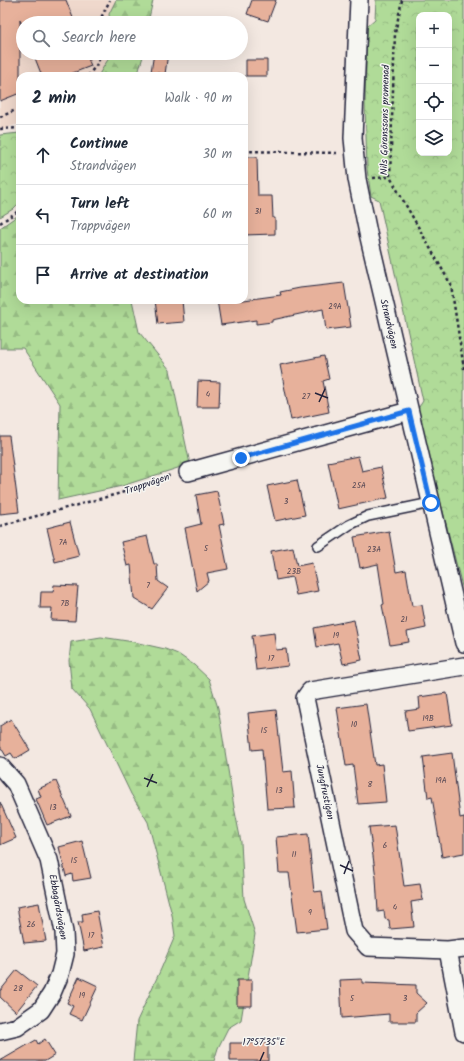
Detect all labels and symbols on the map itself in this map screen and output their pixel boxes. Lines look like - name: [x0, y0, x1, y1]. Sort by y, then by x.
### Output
- street label: Nils Göranssons promenad: [376, 64, 394, 175]
- house number: 31: [254, 205, 262, 218]
- street label: Strandvägen: [375, 297, 403, 351]
- house number: 29A: [328, 300, 342, 313]
- house number: 4: [206, 388, 211, 401]
- house number: 27: [302, 390, 310, 403]
- route end: [232, 449, 250, 467]
- street label: Trappvägen: [122, 469, 172, 499]
- house number: 25A: [352, 479, 366, 492]
- route start: [422, 494, 440, 512]
- house number: 3: [284, 495, 289, 508]
- house number: 7A: [59, 536, 67, 549]
- house number: 5: [204, 542, 209, 555]
- house number: 23A: [367, 543, 381, 556]
- house number: 23B: [287, 565, 301, 578]
- house number: 7: [146, 579, 150, 592]
- house number: 7B: [61, 597, 69, 610]
- house number: 21: [400, 613, 408, 626]
- house number: 19: [333, 629, 339, 642]
- house number: 17: [268, 652, 274, 665]
- house number: 19B: [422, 712, 434, 725]
- house number: 10: [351, 718, 357, 731]
- house number: 15: [261, 724, 268, 737]
- street label: Jungfrustigen: [311, 763, 339, 821]
- house number: 19A: [435, 774, 447, 787]
- house number: 8: [368, 778, 373, 791]
- house number: 13: [275, 784, 283, 797]
- house number: 13: [49, 801, 57, 814]
- house number: 6: [383, 839, 387, 852]
- house number: 11: [291, 848, 297, 861]
- house number: 15: [71, 854, 78, 867]
- street label: Ebbagårdsvägen: [44, 873, 72, 941]
- house number: 4: [393, 901, 398, 914]
- house number: 9: [308, 906, 312, 919]
- house number: 26: [26, 918, 36, 931]
- house number: 17: [88, 929, 94, 942]
- house number: 28: [13, 982, 23, 995]
- house number: 19: [79, 989, 85, 1002]
- house number: 5: [350, 992, 355, 1005]
- house number: 3: [403, 992, 408, 1005]
- text: 17°57'35"E: [243, 1034, 287, 1050]

